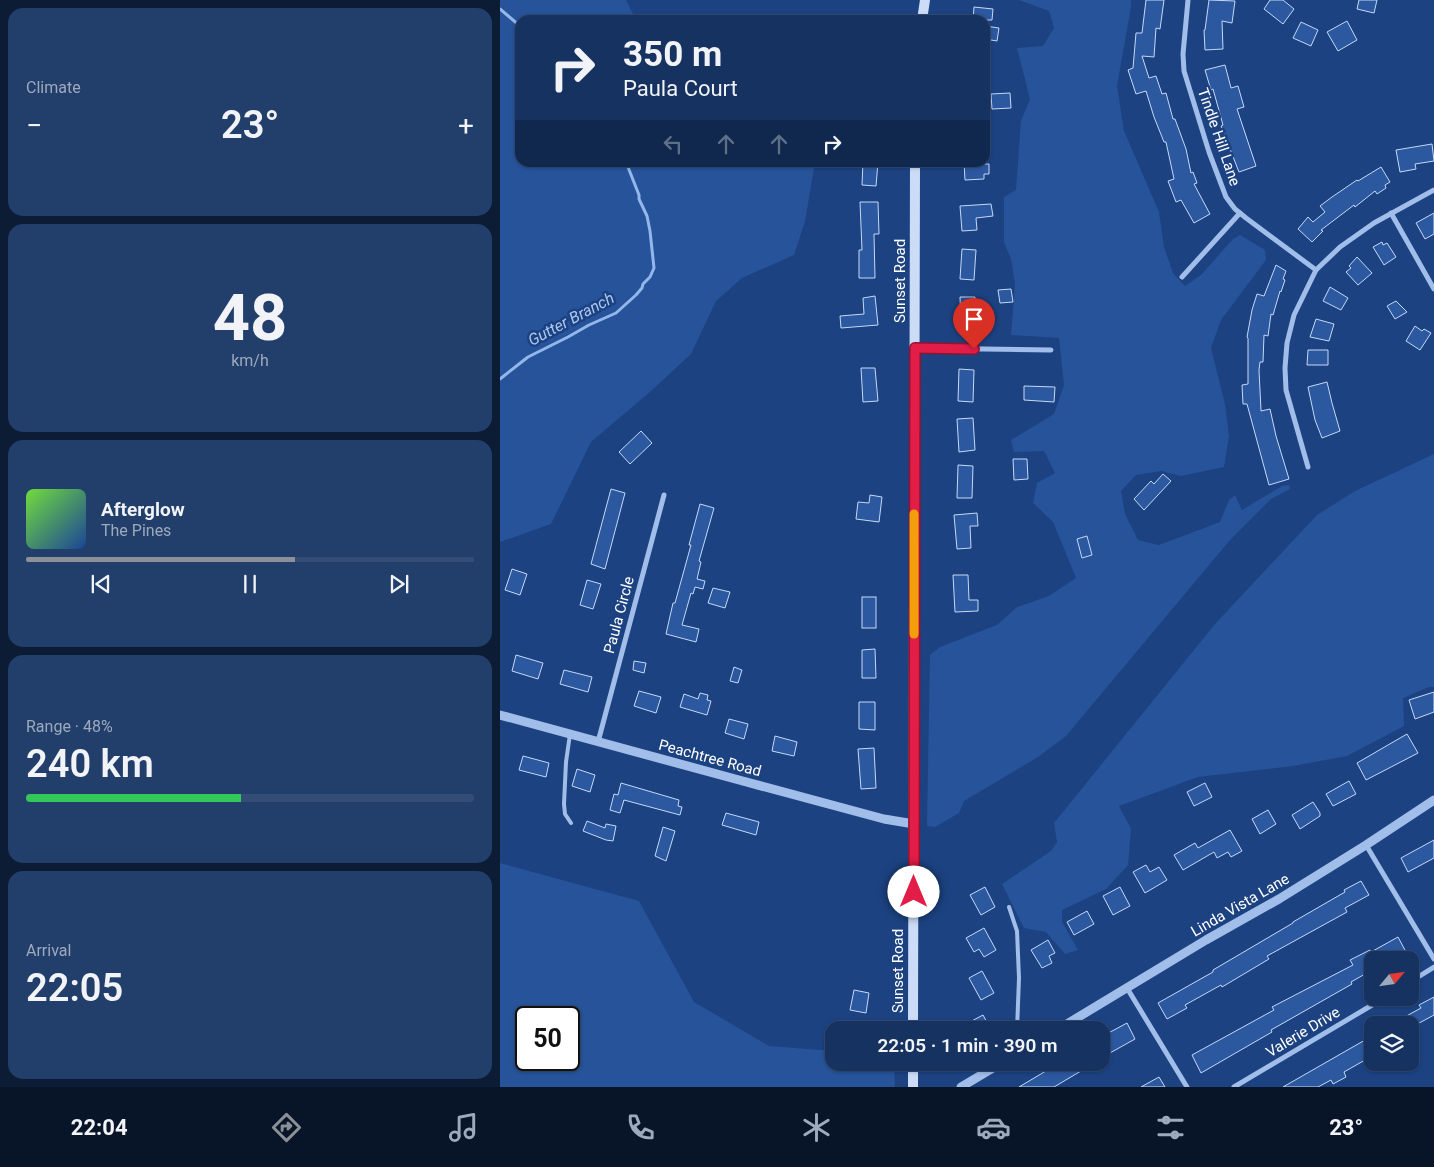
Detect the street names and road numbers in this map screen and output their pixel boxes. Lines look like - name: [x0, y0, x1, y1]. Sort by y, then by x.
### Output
- street label: Tindle Hill Lane: [1194, 86, 1244, 188]
- street label: Sunset Road: [891, 239, 909, 323]
- street label: Paula Circle: [600, 574, 638, 656]
- street label: Peachtree Road: [657, 736, 763, 780]
- street label: Linda Vista Lane: [1188, 870, 1292, 940]
- street label: Sunset Road: [889, 929, 907, 1013]
- street label: Valerie Drive: [1263, 1003, 1343, 1061]

